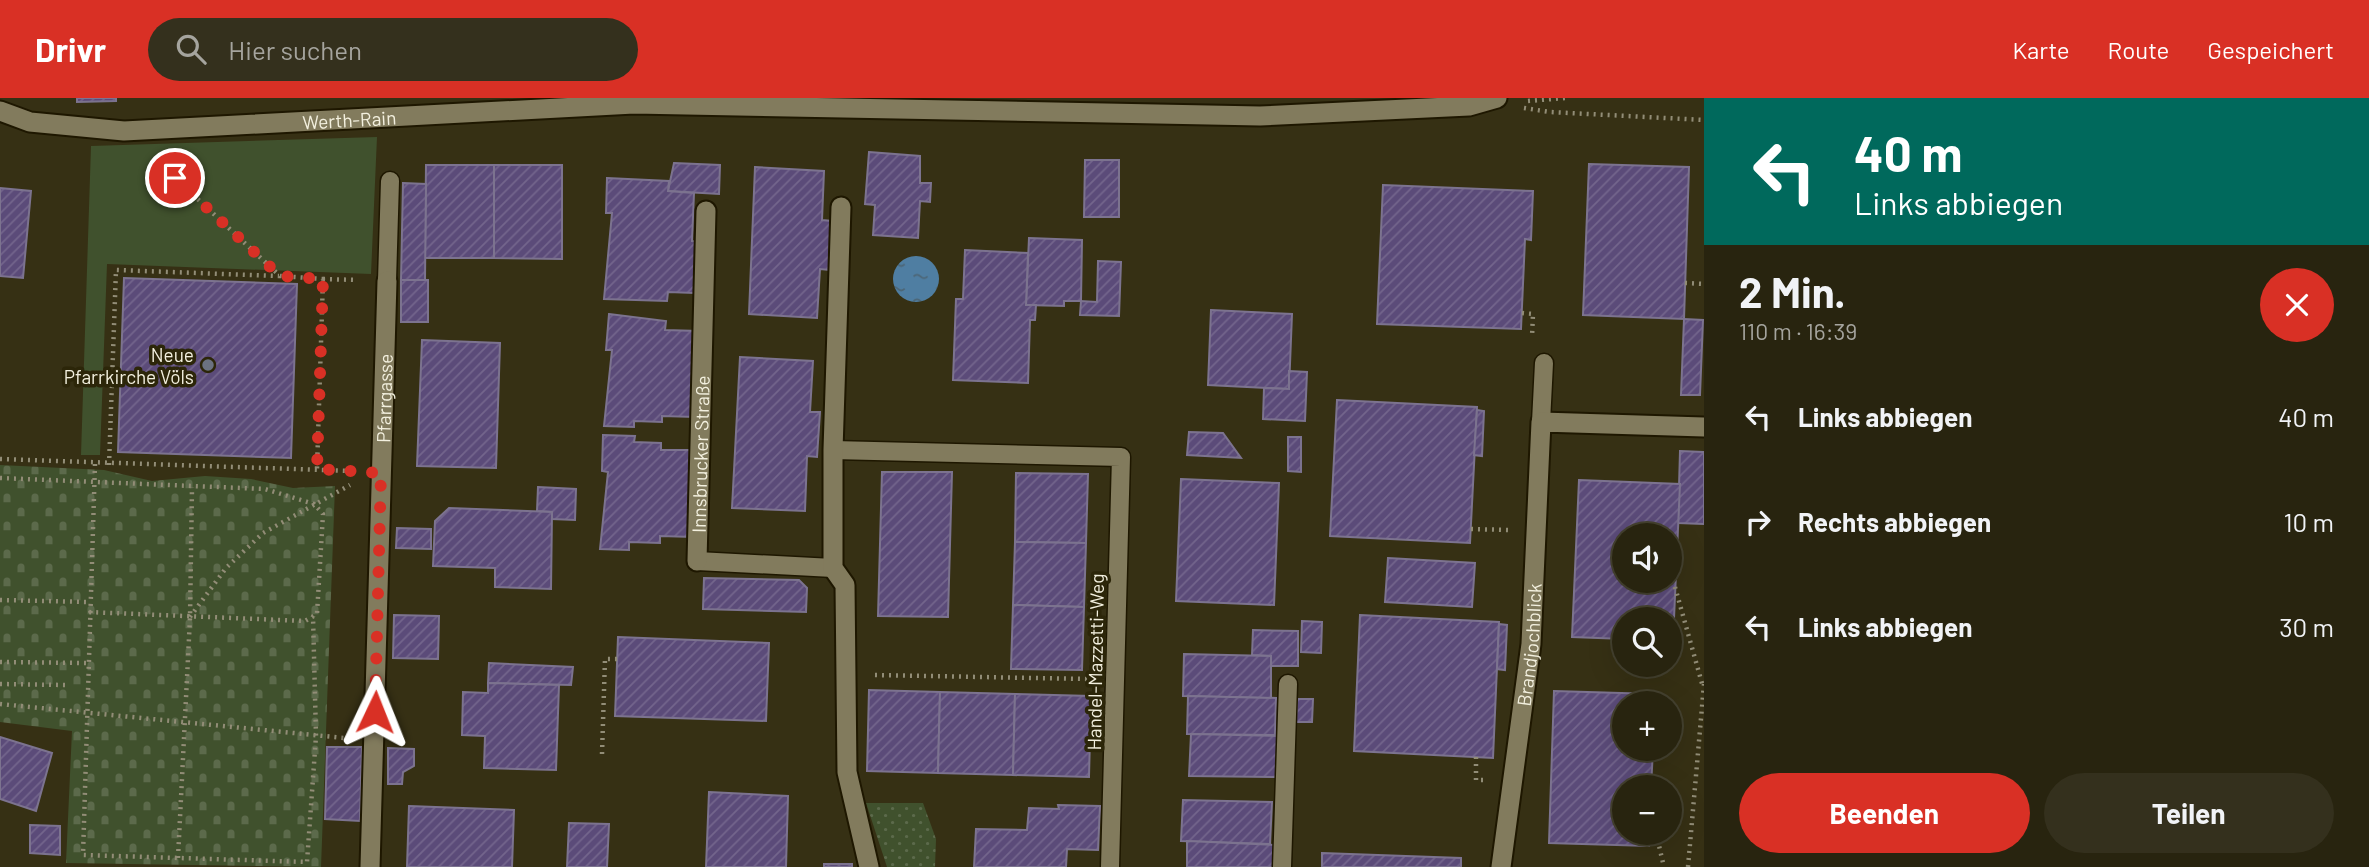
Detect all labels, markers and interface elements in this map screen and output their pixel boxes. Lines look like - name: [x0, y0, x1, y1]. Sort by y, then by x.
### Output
- search box: [148, 18, 638, 81]
- text: Drivr: [35, 29, 106, 69]
- icon: search: [172, 30, 210, 68]
- text: Hier suchen: [228, 34, 362, 65]
- text: Karte: [2012, 35, 2070, 64]
- text: Route: [2108, 35, 2169, 64]
- text: Gespeichert: [2207, 35, 2334, 64]
- street label: Werth-Rain: [302, 105, 397, 133]
- text: 40 m: [1854, 123, 1962, 182]
- icon: left: [1739, 126, 1830, 217]
- pin: [145, 148, 205, 208]
- icon: arrive: [156, 159, 194, 197]
- text: Links abbiegen: [1854, 183, 2063, 221]
- text: 2 Min.: [1739, 266, 1846, 316]
- button: close: [2260, 268, 2334, 342]
- text: 110 m · 16:39: [1739, 317, 1857, 345]
- place label: Neue Pfarrkirche Völs: [64, 343, 194, 388]
- street label: Pfarrgasse: [371, 353, 396, 443]
- marker: Neue Pfarrkirche Völs: [200, 357, 216, 373]
- street label: Innsbrucker Straße: [686, 375, 713, 533]
- icon: left: [1739, 398, 1777, 436]
- text: Links abbiegen: [1798, 401, 1972, 432]
- text: 40 m: [2278, 401, 2334, 432]
- icon: right: [1739, 503, 1777, 541]
- text: Rechts abbiegen: [1798, 506, 1991, 537]
- text: 10 m: [2284, 506, 2334, 537]
- map controls: [1612, 523, 1682, 845]
- button: sound: [1612, 523, 1682, 593]
- street label: Handel-Mazzetti-Weg: [1082, 573, 1108, 751]
- street label: Brandjochblick: [1511, 583, 1545, 708]
- button: search: [1612, 607, 1682, 677]
- icon: left: [1739, 608, 1777, 646]
- text: Links abbiegen: [1798, 611, 1972, 642]
- text: 30 m: [2279, 611, 2334, 642]
- position arrow: [338, 675, 412, 749]
- button: +: [1612, 691, 1682, 761]
- button: Beenden: [1739, 773, 2030, 853]
- button: Teilen: [2044, 773, 2334, 853]
- button: −: [1612, 775, 1682, 845]

